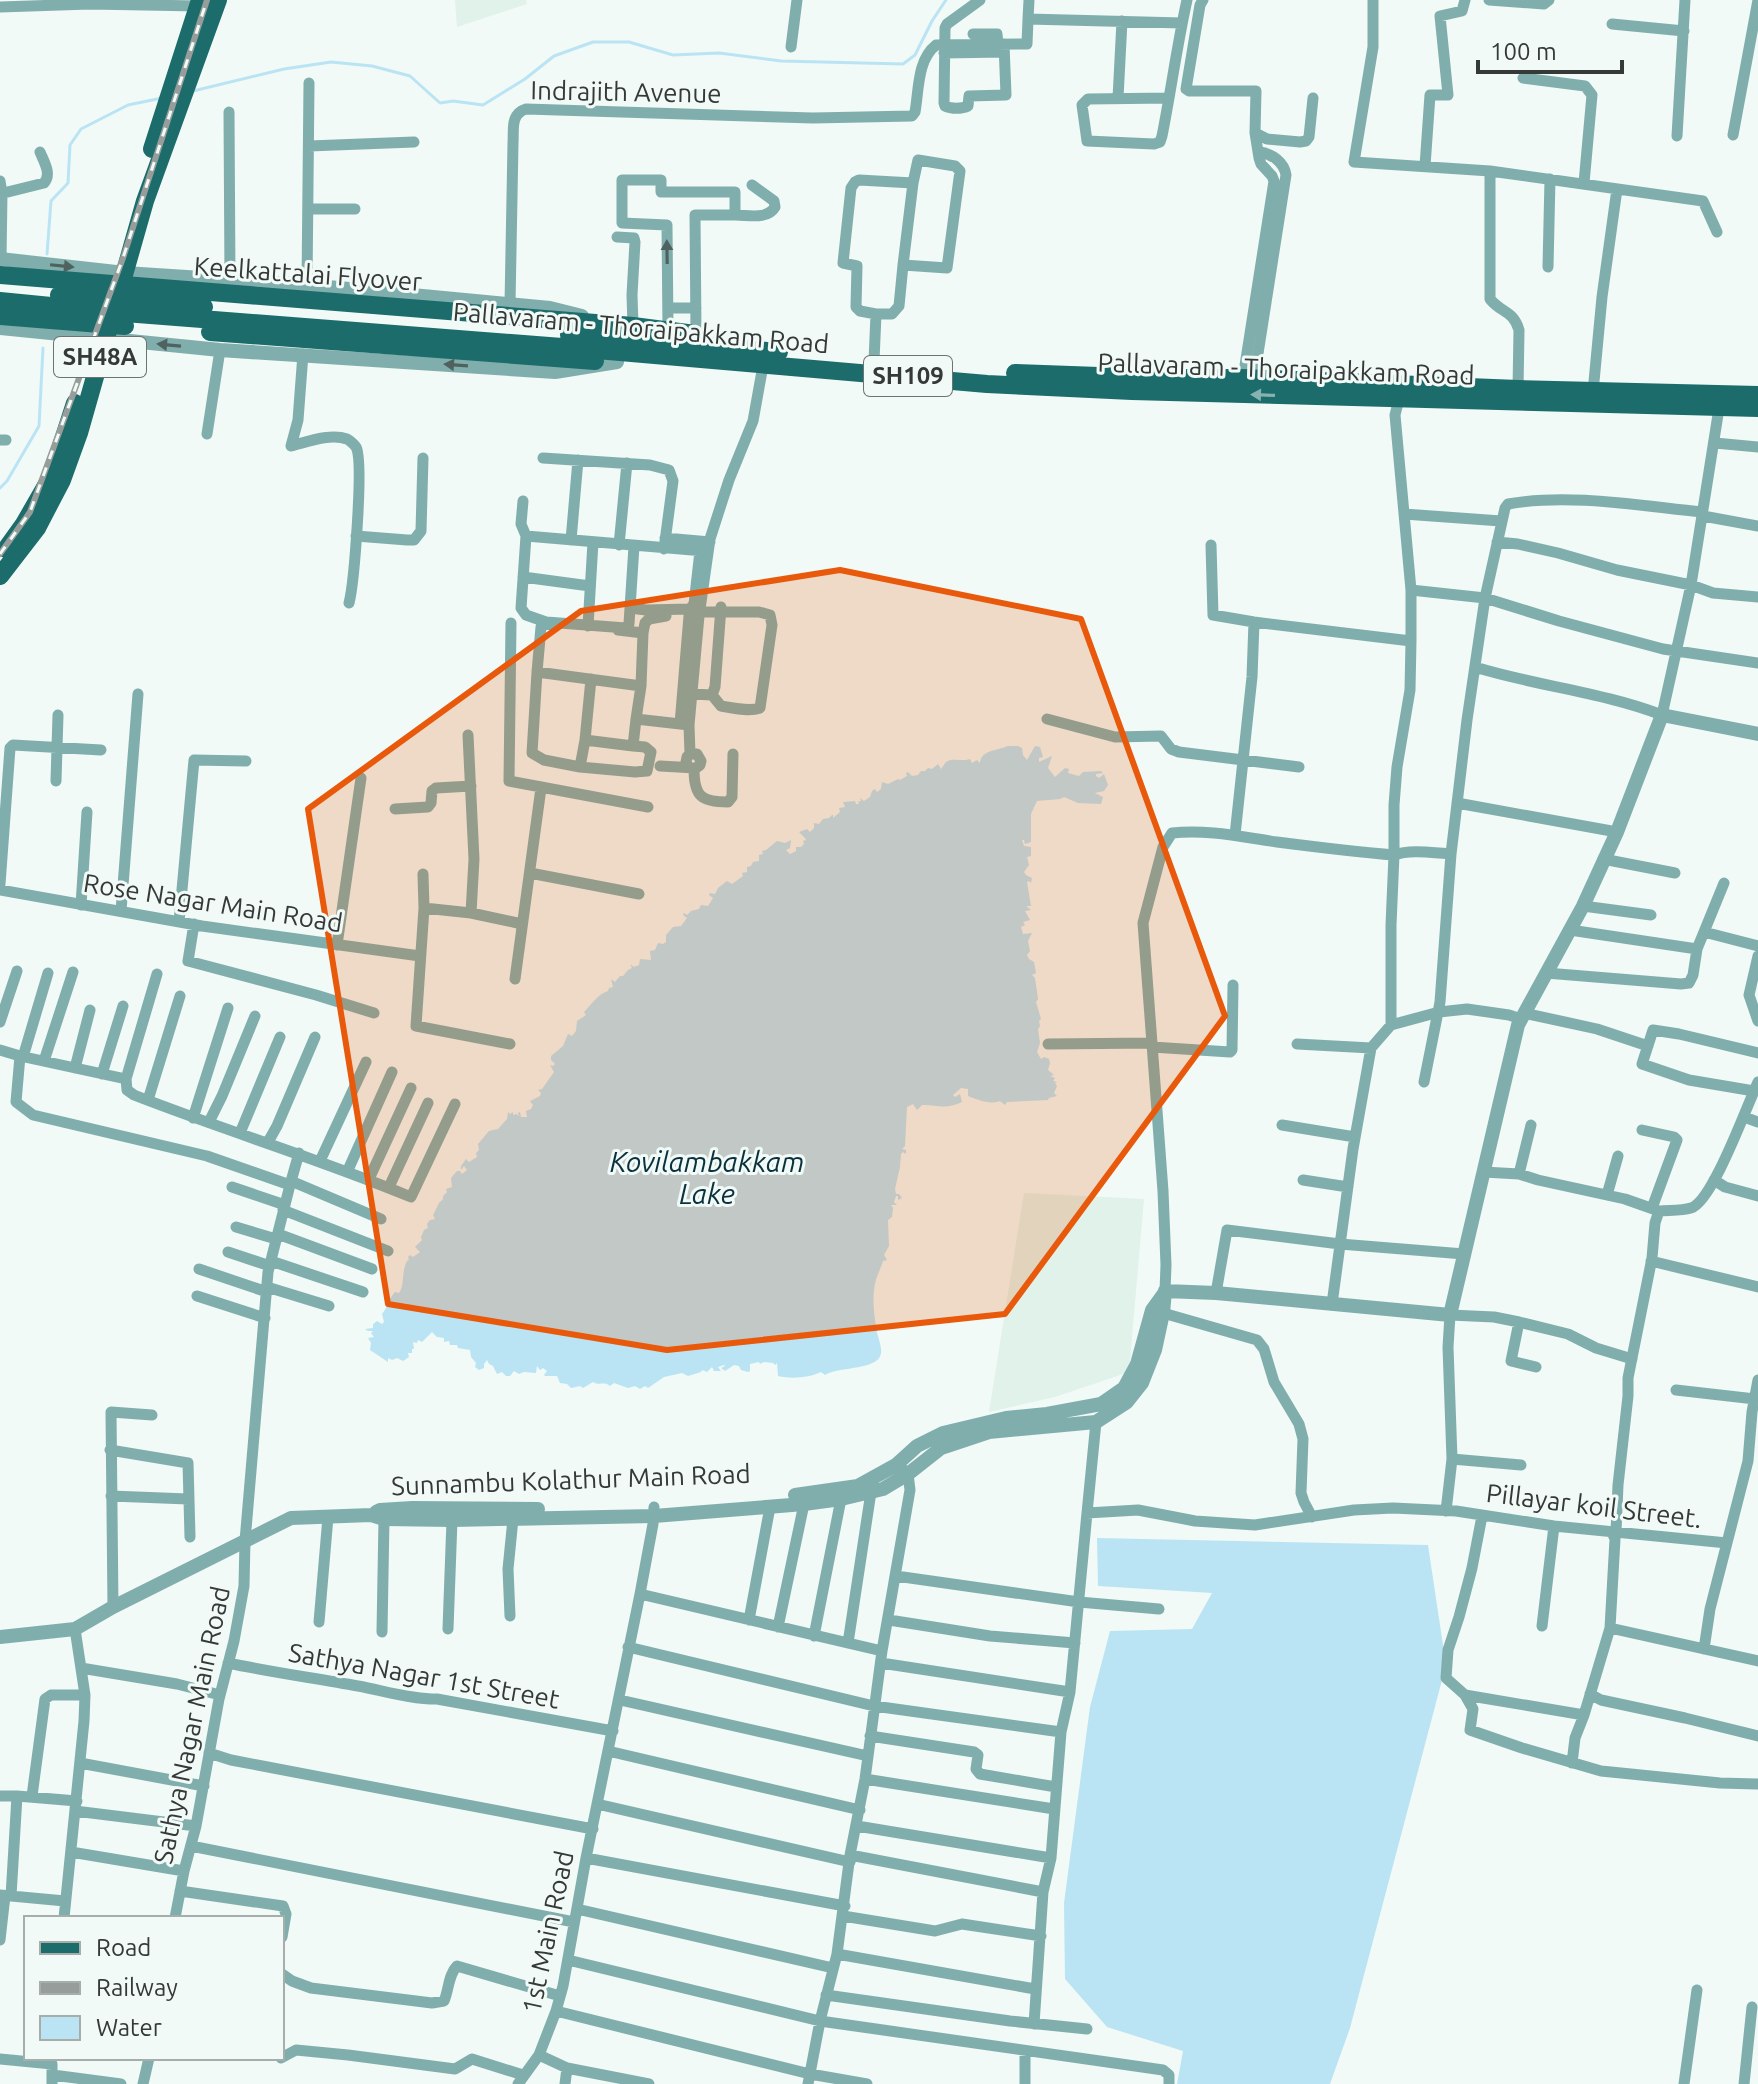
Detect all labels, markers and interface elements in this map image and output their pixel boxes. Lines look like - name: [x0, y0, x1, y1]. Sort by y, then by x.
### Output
- scale bar: [1478, 24, 1622, 74]
- text: 100 m: [1490, 38, 1557, 65]
- street label: Indrajith Avenue: [530, 75, 722, 108]
- one-way arrow: [661, 239, 673, 264]
- street label: Keelkattalai Flyover: [193, 251, 423, 296]
- one-way arrow: [50, 259, 75, 272]
- street label: Pallavaram - Thoraipakkam Road: [452, 297, 830, 358]
- road number: SH48A: [54, 337, 146, 377]
- one-way arrow: [156, 339, 181, 352]
- street label: Pallavaram - Thoraipakkam Road: [1097, 347, 1475, 390]
- road number: SH109: [864, 356, 952, 396]
- one-way arrow: [443, 358, 468, 371]
- one-way arrow: [1250, 388, 1275, 401]
- street label: Rose Nagar Main Road: [81, 868, 345, 937]
- water label: Kovilambakkam Lake: [610, 1146, 804, 1209]
- street label: Sunnambu Kolathur Main Road: [391, 1459, 751, 1500]
- street label: Pillayar koil Street.: [1485, 1478, 1703, 1533]
- street label: Sathya Nagar Main Road: [148, 1584, 235, 1866]
- street label: Sathya Nagar 1st Street: [286, 1637, 562, 1714]
- street label: 1st Main Road: [516, 1848, 579, 2016]
- legend: [24, 1916, 284, 2060]
- text: Road: [96, 1934, 151, 1961]
- text: Railway: [96, 1974, 178, 2001]
- text: Water: [96, 2014, 162, 2041]

